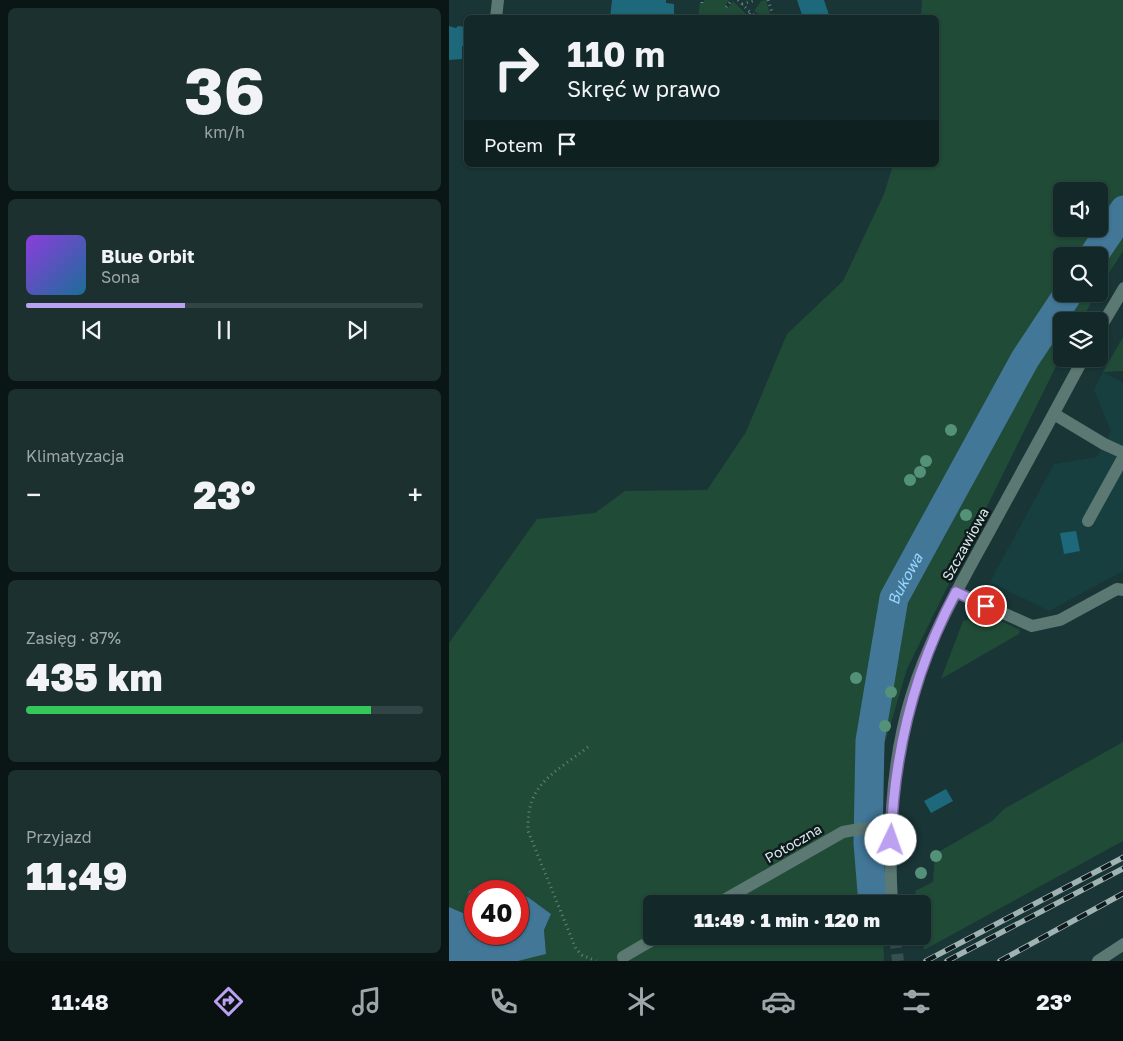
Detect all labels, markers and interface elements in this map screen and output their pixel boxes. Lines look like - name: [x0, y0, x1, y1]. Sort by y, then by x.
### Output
- text: 110 m: [567, 33, 665, 75]
- icon: right: [484, 35, 549, 100]
- text: 36: [184, 50, 265, 128]
- text: Skręć w prawo: [567, 75, 720, 102]
- text: km/h: [204, 122, 245, 142]
- icon: arrive: [553, 130, 581, 158]
- text: Potem: [484, 133, 543, 156]
- map controls: [1053, 182, 1108, 367]
- button: sound: [1053, 182, 1108, 237]
- text: Blue Orbit: [101, 244, 195, 267]
- button: search: [1053, 247, 1108, 302]
- text: Sona: [101, 267, 140, 287]
- button: layers: [1053, 312, 1108, 367]
- icon: previous: [78, 316, 106, 344]
- icon: pause: [210, 316, 238, 344]
- icon: next: [343, 316, 371, 344]
- text: Klimatyzacja: [26, 446, 124, 466]
- text: 23°: [193, 472, 256, 517]
- text: −: [26, 478, 41, 511]
- text: +: [408, 478, 423, 511]
- street label: Szczawiowa: [938, 505, 992, 583]
- water label: Bukowa: [884, 549, 926, 606]
- pin: [965, 585, 1007, 627]
- icon: arrive: [972, 592, 1000, 620]
- text: Zasięg · 87%: [26, 628, 121, 648]
- text: 435 km: [26, 654, 163, 699]
- position arrow: [864, 813, 916, 865]
- street label: Potoczna: [762, 820, 824, 866]
- text: Przyjazd: [26, 827, 92, 847]
- text: 11:49: [26, 853, 128, 898]
- speed limit sign: 40: [464, 880, 529, 945]
- text: 11:49 · 1 min · 120 m: [694, 908, 880, 931]
- icon: directions: [211, 984, 246, 1019]
- icon: music: [349, 984, 384, 1019]
- icon: phone: [486, 984, 521, 1019]
- icon: climate: [624, 984, 659, 1019]
- icon: car: [761, 984, 796, 1019]
- icon: filters: [899, 984, 934, 1019]
- text: 11:48: [51, 988, 109, 1015]
- text: 23°: [1036, 988, 1072, 1015]

